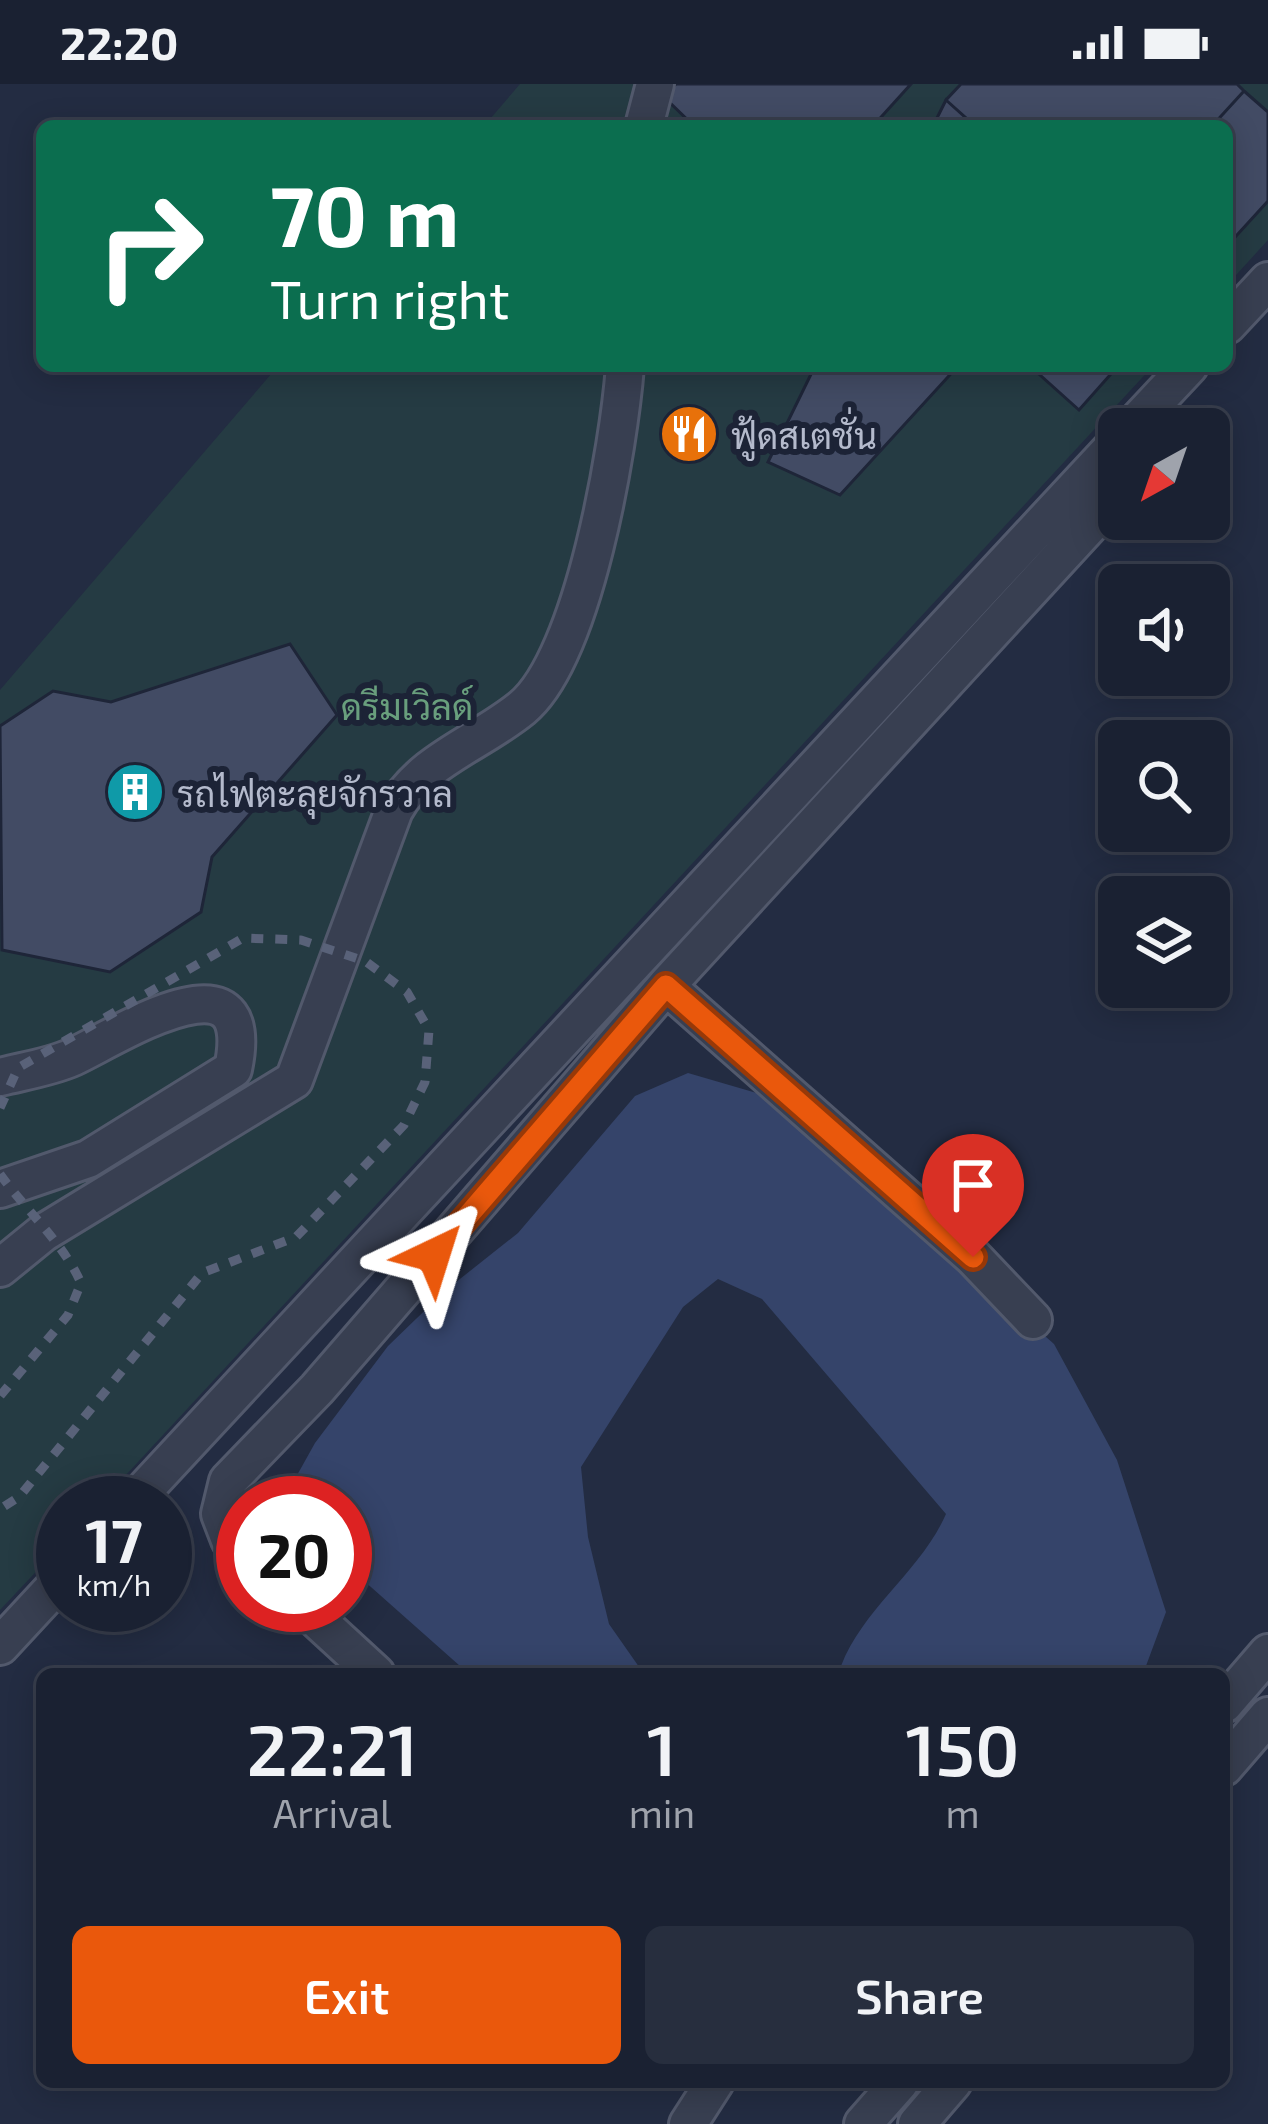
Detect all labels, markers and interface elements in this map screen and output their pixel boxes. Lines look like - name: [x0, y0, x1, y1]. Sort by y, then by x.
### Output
- text: 22:20: [60, 15, 178, 69]
- text: 70 m: [270, 163, 460, 264]
- icon: right: [72, 168, 228, 324]
- text: Turn right: [270, 265, 510, 330]
- restaurant icon: ฟู้ดสเตชั่น: [658, 403, 720, 465]
- place label: ฟู้ดสเตชั่น: [731, 407, 877, 461]
- north arrow: [1098, 408, 1230, 540]
- map controls: [1098, 408, 1230, 1008]
- button: sound: [1098, 564, 1230, 696]
- park label: ดรีมเวิลด์: [341, 684, 473, 727]
- button: search: [1098, 720, 1230, 852]
- building icon: รถไฟตะลุยจักรวาล: [104, 761, 166, 823]
- place label: รถไฟตะลุยจักรวาล: [177, 771, 453, 819]
- button: layers: [1098, 876, 1230, 1008]
- pin: [922, 1134, 1024, 1257]
- icon: arrive: [940, 1152, 1006, 1218]
- position arrow: [371, 1192, 497, 1318]
- speed limit sign: 20: [216, 1476, 372, 1632]
- text: 17: [85, 1503, 143, 1575]
- text: km/h: [77, 1566, 151, 1602]
- text: 22:21: [246, 1704, 418, 1790]
- text: 1: [647, 1704, 677, 1790]
- text: 150: [906, 1704, 1020, 1790]
- text: Arrival: [273, 1789, 392, 1836]
- text: min: [629, 1789, 695, 1836]
- text: m: [945, 1789, 980, 1836]
- button: Exit: [72, 1926, 621, 2064]
- button: Share: [645, 1926, 1194, 2064]

